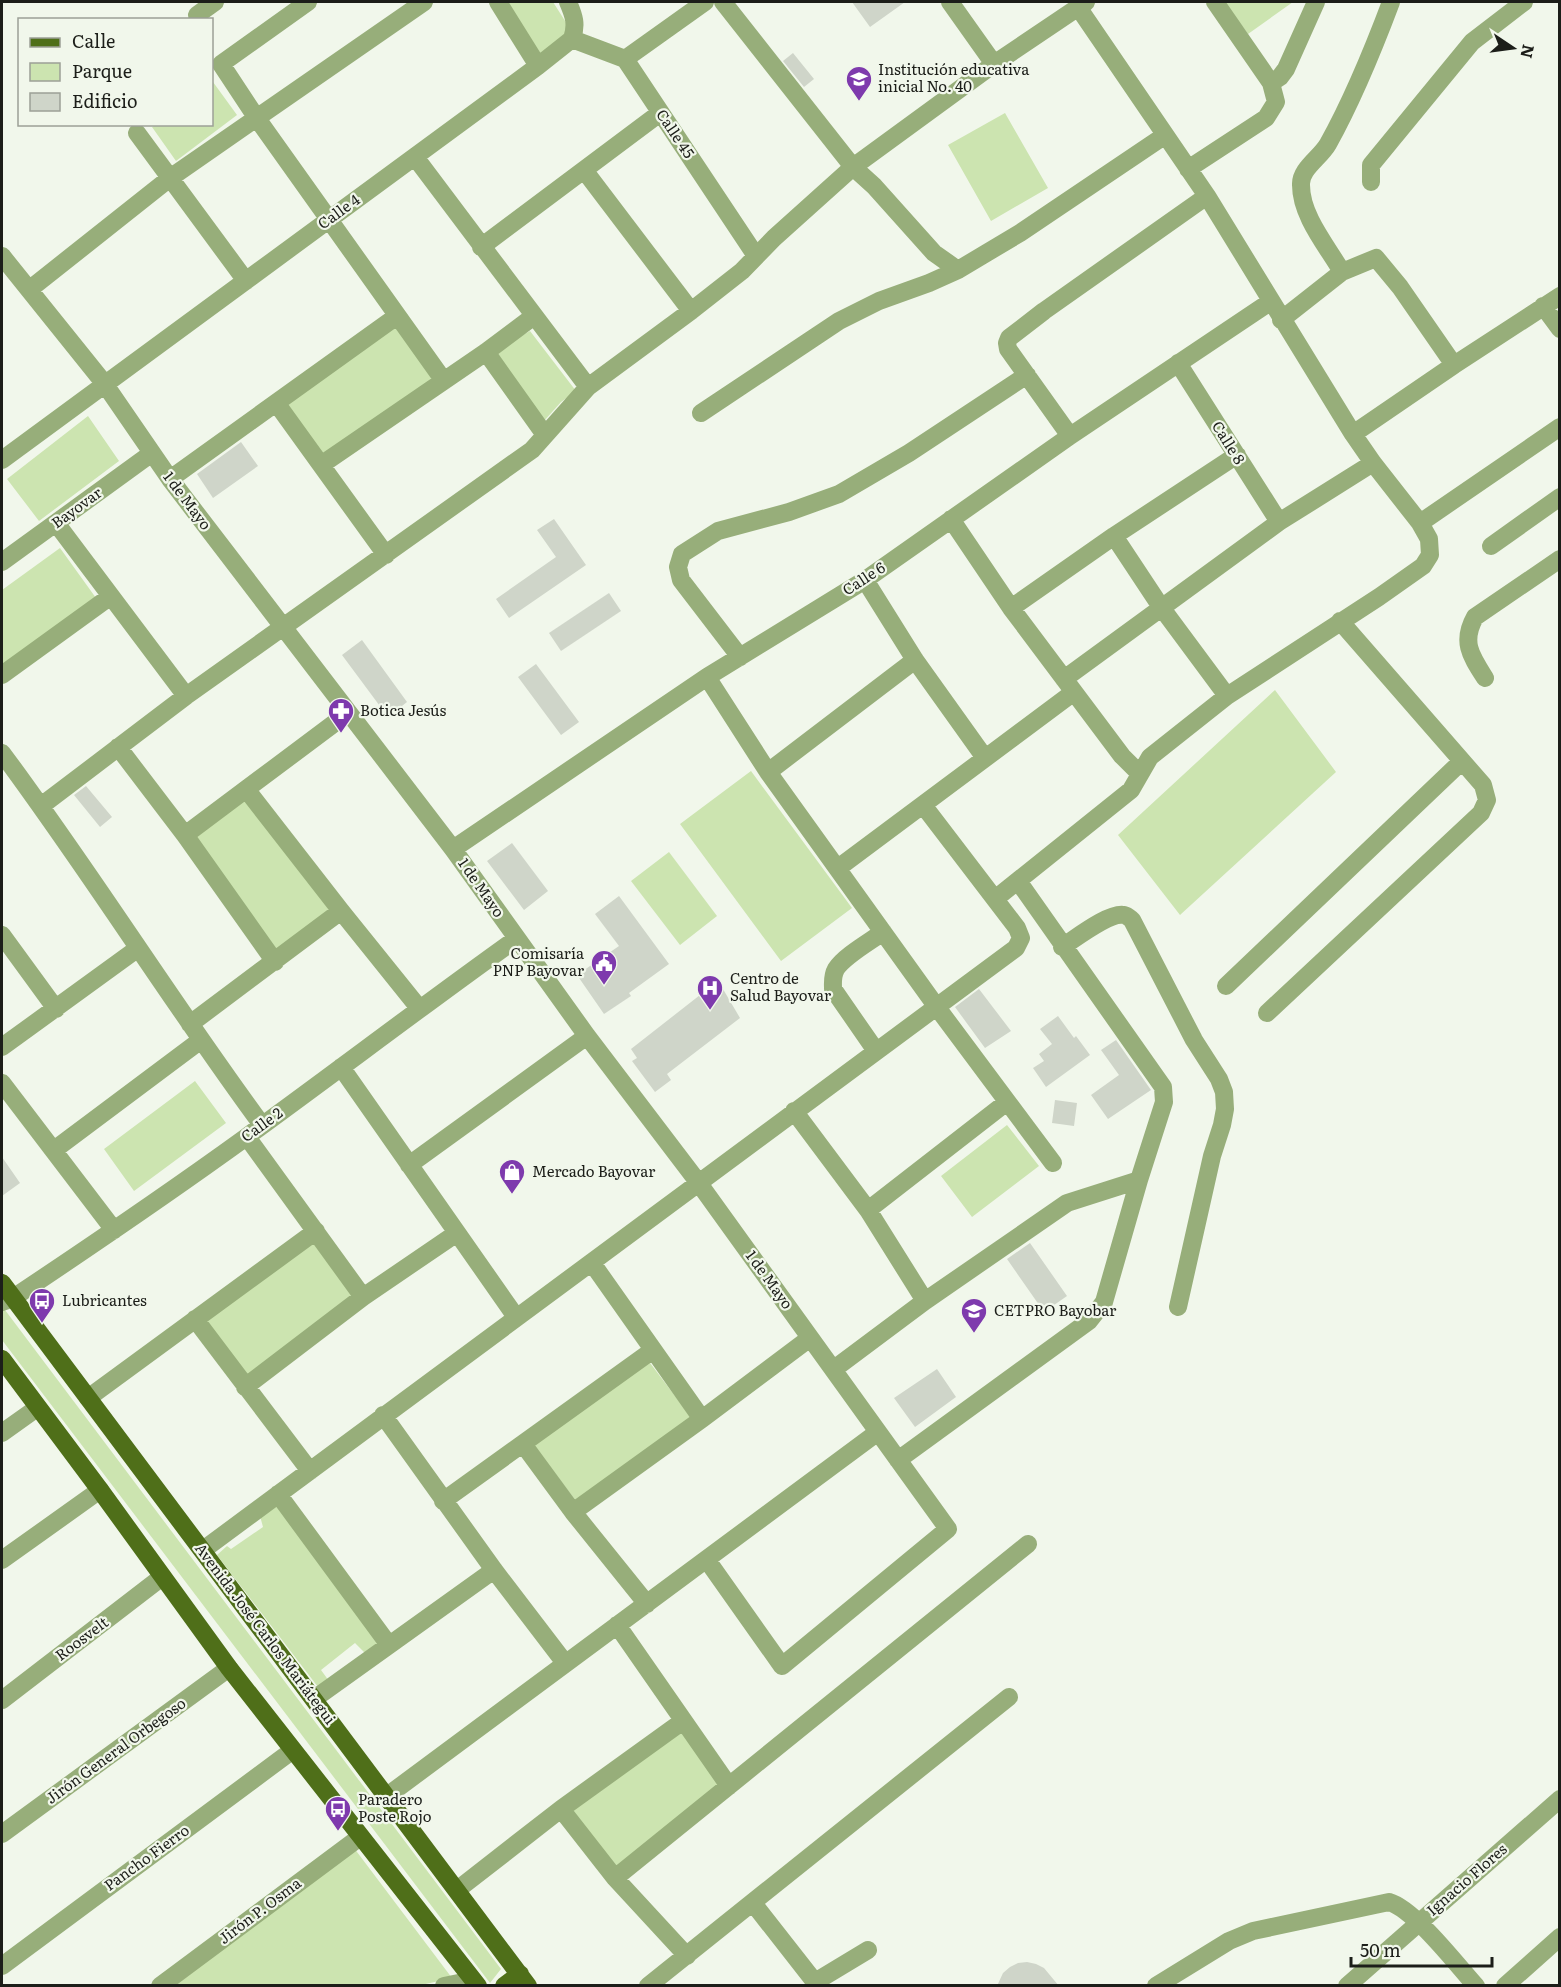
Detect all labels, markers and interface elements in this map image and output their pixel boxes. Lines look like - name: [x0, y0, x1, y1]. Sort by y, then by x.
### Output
- legend: [18, 18, 213, 126]
- north arrow: [1483, 18, 1543, 78]
- text: Calle: [72, 27, 115, 54]
- text: N: [1515, 42, 1542, 61]
- text: Parque: [72, 57, 132, 84]
- place label: Institución educativa inicial No. 40: [878, 57, 1030, 97]
- school or university icon: Institución educativa inicial No. 40: [844, 64, 874, 102]
- text: Edificio: [72, 87, 138, 114]
- street label: Calle 45: [651, 104, 701, 163]
- street label: Calle 4: [312, 188, 364, 234]
- street label: Calle 8: [1207, 416, 1252, 468]
- street label: 1 de Mayo: [159, 466, 218, 534]
- street label: Bayovar: [46, 481, 106, 533]
- street label: Calle 6: [837, 555, 889, 600]
- pharmacy icon: Botica Jesús: [326, 696, 356, 734]
- place label: Botica Jesús: [360, 698, 447, 721]
- street label: 1 de Mayo: [453, 853, 511, 922]
- place label: Comisaría PNP Bayovar: [493, 941, 585, 981]
- public building icon: Comisaría PNP Bayovar: [589, 948, 619, 986]
- place label: Centro de Salud Bayovar: [730, 966, 831, 1006]
- hospital icon: Centro de Salud Bayovar: [695, 973, 725, 1011]
- street label: Calle 2: [235, 1101, 287, 1147]
- shop icon: Mercado Bayovar: [497, 1157, 527, 1195]
- place label: Mercado Bayovar: [532, 1159, 655, 1182]
- street label: 1 de Mayo: [741, 1245, 800, 1314]
- bus stop icon: Lubricantes: [27, 1286, 57, 1324]
- place label: Lubricantes: [62, 1288, 147, 1311]
- school or university icon: CETPRO Bayobar: [959, 1296, 989, 1334]
- place label: CETPRO Bayobar: [994, 1298, 1116, 1321]
- street label: Avenida José Carlos Mariátegui: [190, 1537, 342, 1729]
- street label: Roosvelt: [50, 1610, 113, 1665]
- street label: Jirón General Orbegoso: [40, 1691, 190, 1809]
- place label: Paradero Poste Rojo: [358, 1787, 432, 1827]
- bus stop icon: Paradero Poste Rojo: [323, 1794, 353, 1832]
- street label: Pancho Fierro: [99, 1818, 194, 1896]
- street label: Ignacio Flores: [1421, 1837, 1512, 1920]
- street label: Jirón P. Osma: [213, 1870, 306, 1949]
- scale bar: [1351, 1930, 1492, 1968]
- text: 50 m: [1360, 1936, 1401, 1963]

